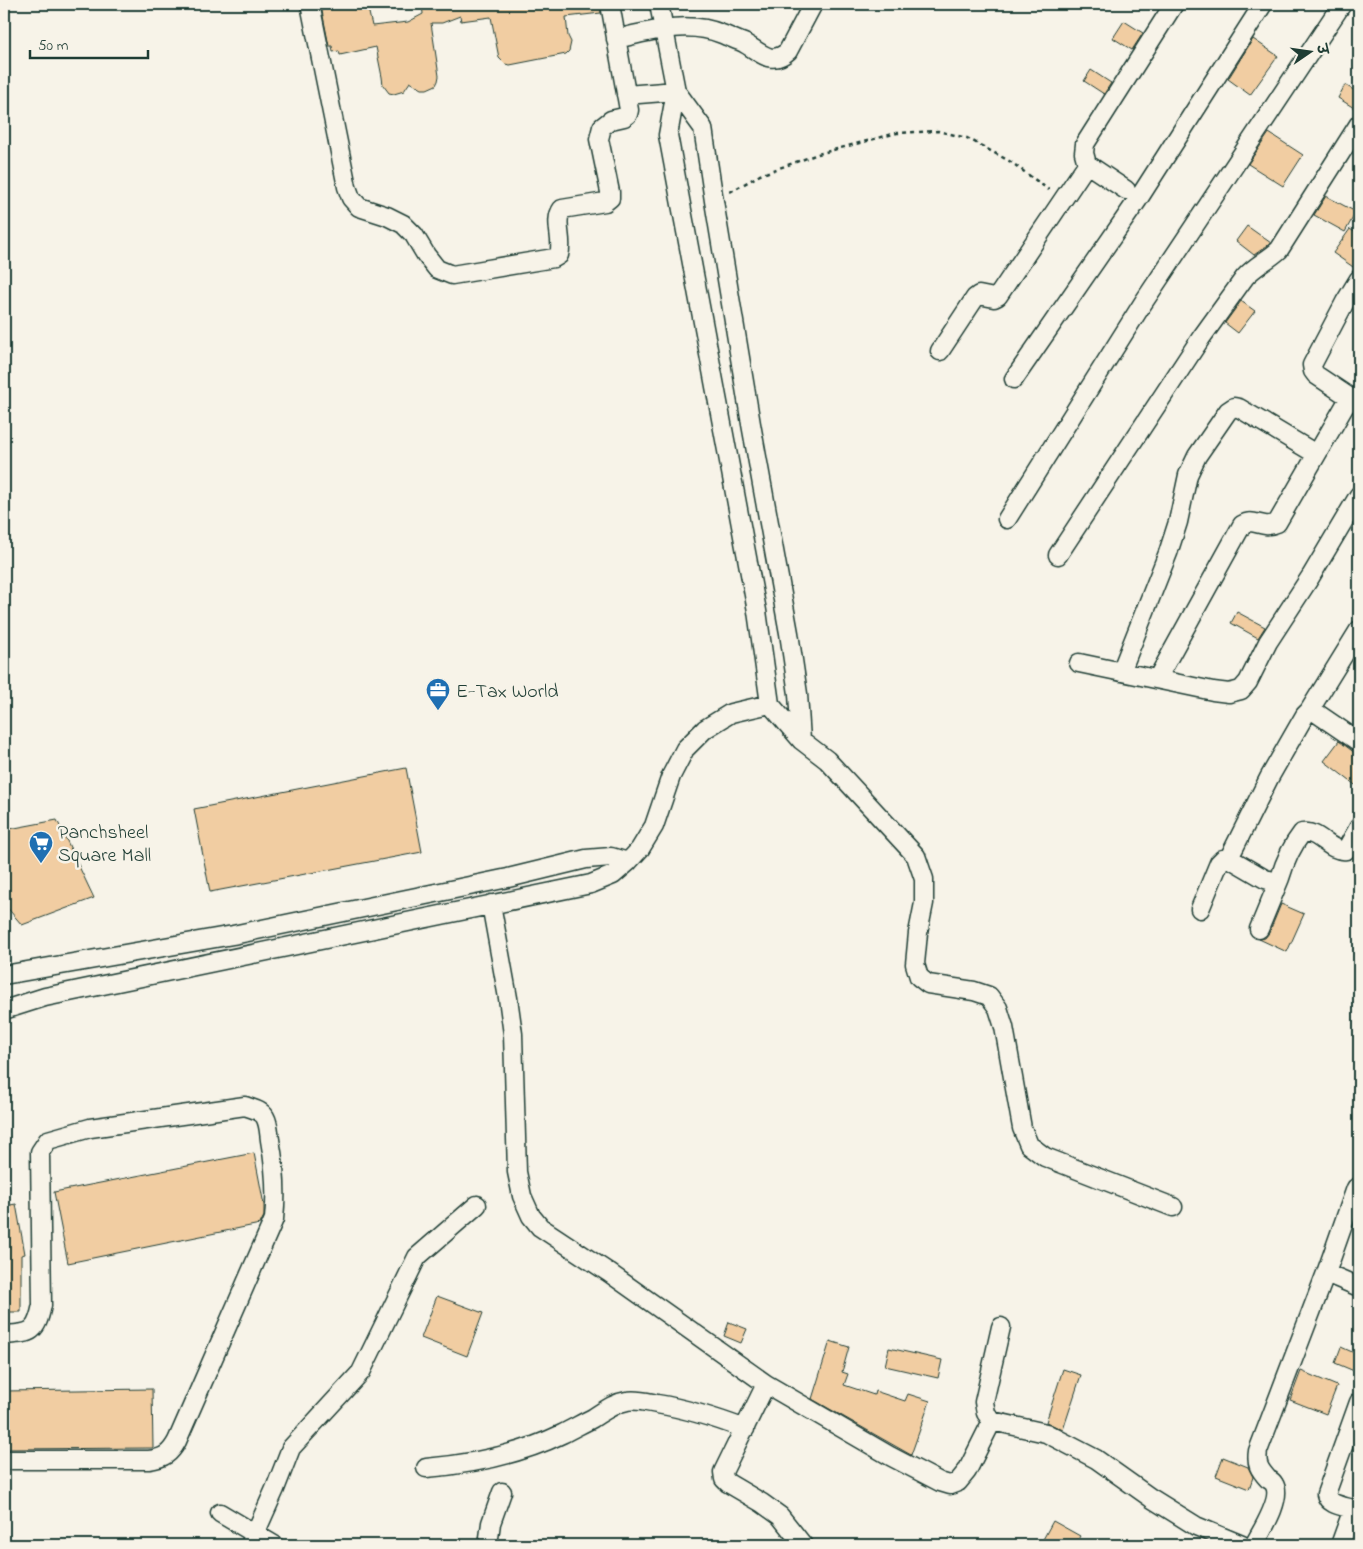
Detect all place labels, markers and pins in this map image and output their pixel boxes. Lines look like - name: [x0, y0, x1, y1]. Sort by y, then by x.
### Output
- office icon: E-Tax World: [425, 677, 451, 711]
- place label: E-Tax World: [456, 678, 559, 707]
- place label: Panchsheel Square Mall: [58, 819, 151, 871]
- supermarket icon: Panchsheel Square Mall: [28, 830, 54, 864]

